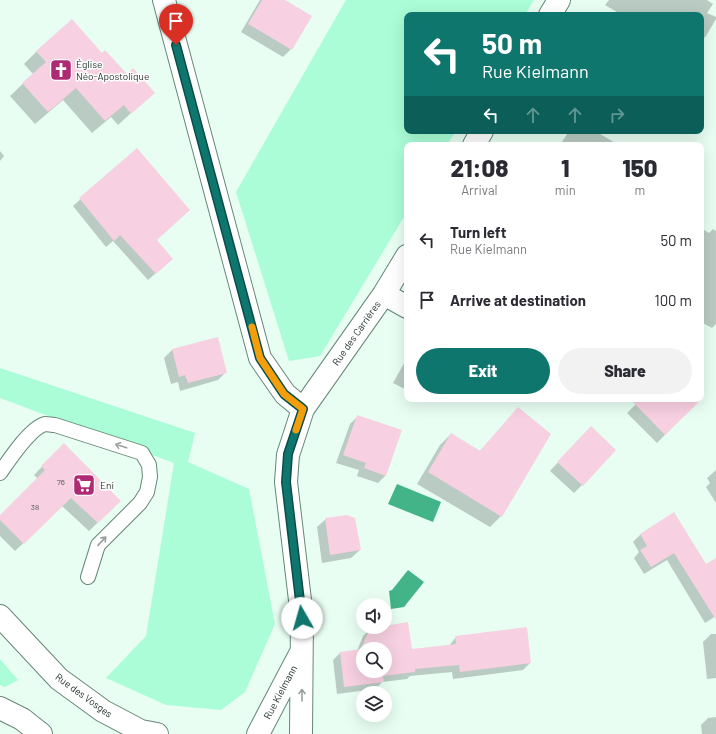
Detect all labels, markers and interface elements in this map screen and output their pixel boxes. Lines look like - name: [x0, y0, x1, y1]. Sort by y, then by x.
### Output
- pin: [159, 4, 193, 45]
- icon: arrive: [165, 10, 187, 32]
- text: 50 m: [482, 26, 542, 60]
- icon: left: [416, 28, 468, 80]
- church icon: Église Néo-Apostolique: [48, 57, 74, 83]
- place label: Église Néo-Apostolique: [76, 58, 149, 82]
- text: Rue Kielmann: [482, 60, 589, 82]
- icon: left: [480, 104, 502, 126]
- icon: ahead: [522, 104, 544, 126]
- icon: ahead: [564, 104, 586, 126]
- icon: right: [606, 104, 628, 126]
- text: 21:08: [450, 153, 508, 182]
- text: 1: [561, 153, 570, 182]
- text: 150: [622, 153, 658, 182]
- text: Arrival: [461, 182, 498, 198]
- text: min: [555, 182, 576, 198]
- text: m: [635, 182, 645, 198]
- text: Turn left: [450, 223, 506, 241]
- icon: left: [416, 229, 438, 251]
- text: 50 m: [660, 231, 692, 249]
- text: Rue Kielmann: [450, 241, 527, 257]
- icon: arrive: [416, 289, 438, 311]
- text: Arrive at destination: [450, 291, 586, 309]
- text: 100 m: [654, 291, 692, 309]
- street label: Rue des Carrières: [329, 298, 383, 368]
- button: Exit: [416, 348, 550, 394]
- button: Share: [558, 348, 692, 394]
- one-way arrow: [115, 442, 127, 450]
- supermarket icon: Eni: [71, 472, 97, 498]
- house number: 76: [57, 477, 65, 487]
- place label: Eni: [100, 479, 114, 491]
- house number: 38: [31, 502, 39, 512]
- one-way arrow: [97, 536, 107, 546]
- position arrow: [281, 597, 323, 639]
- map controls: [356, 598, 392, 722]
- button: sound: [356, 598, 392, 634]
- button: search: [356, 642, 392, 678]
- street label: Rue Kielmann: [261, 663, 299, 721]
- street label: Rue des Vosges: [53, 670, 115, 720]
- button: layers: [356, 686, 392, 722]
- one-way arrow: [298, 689, 306, 702]

